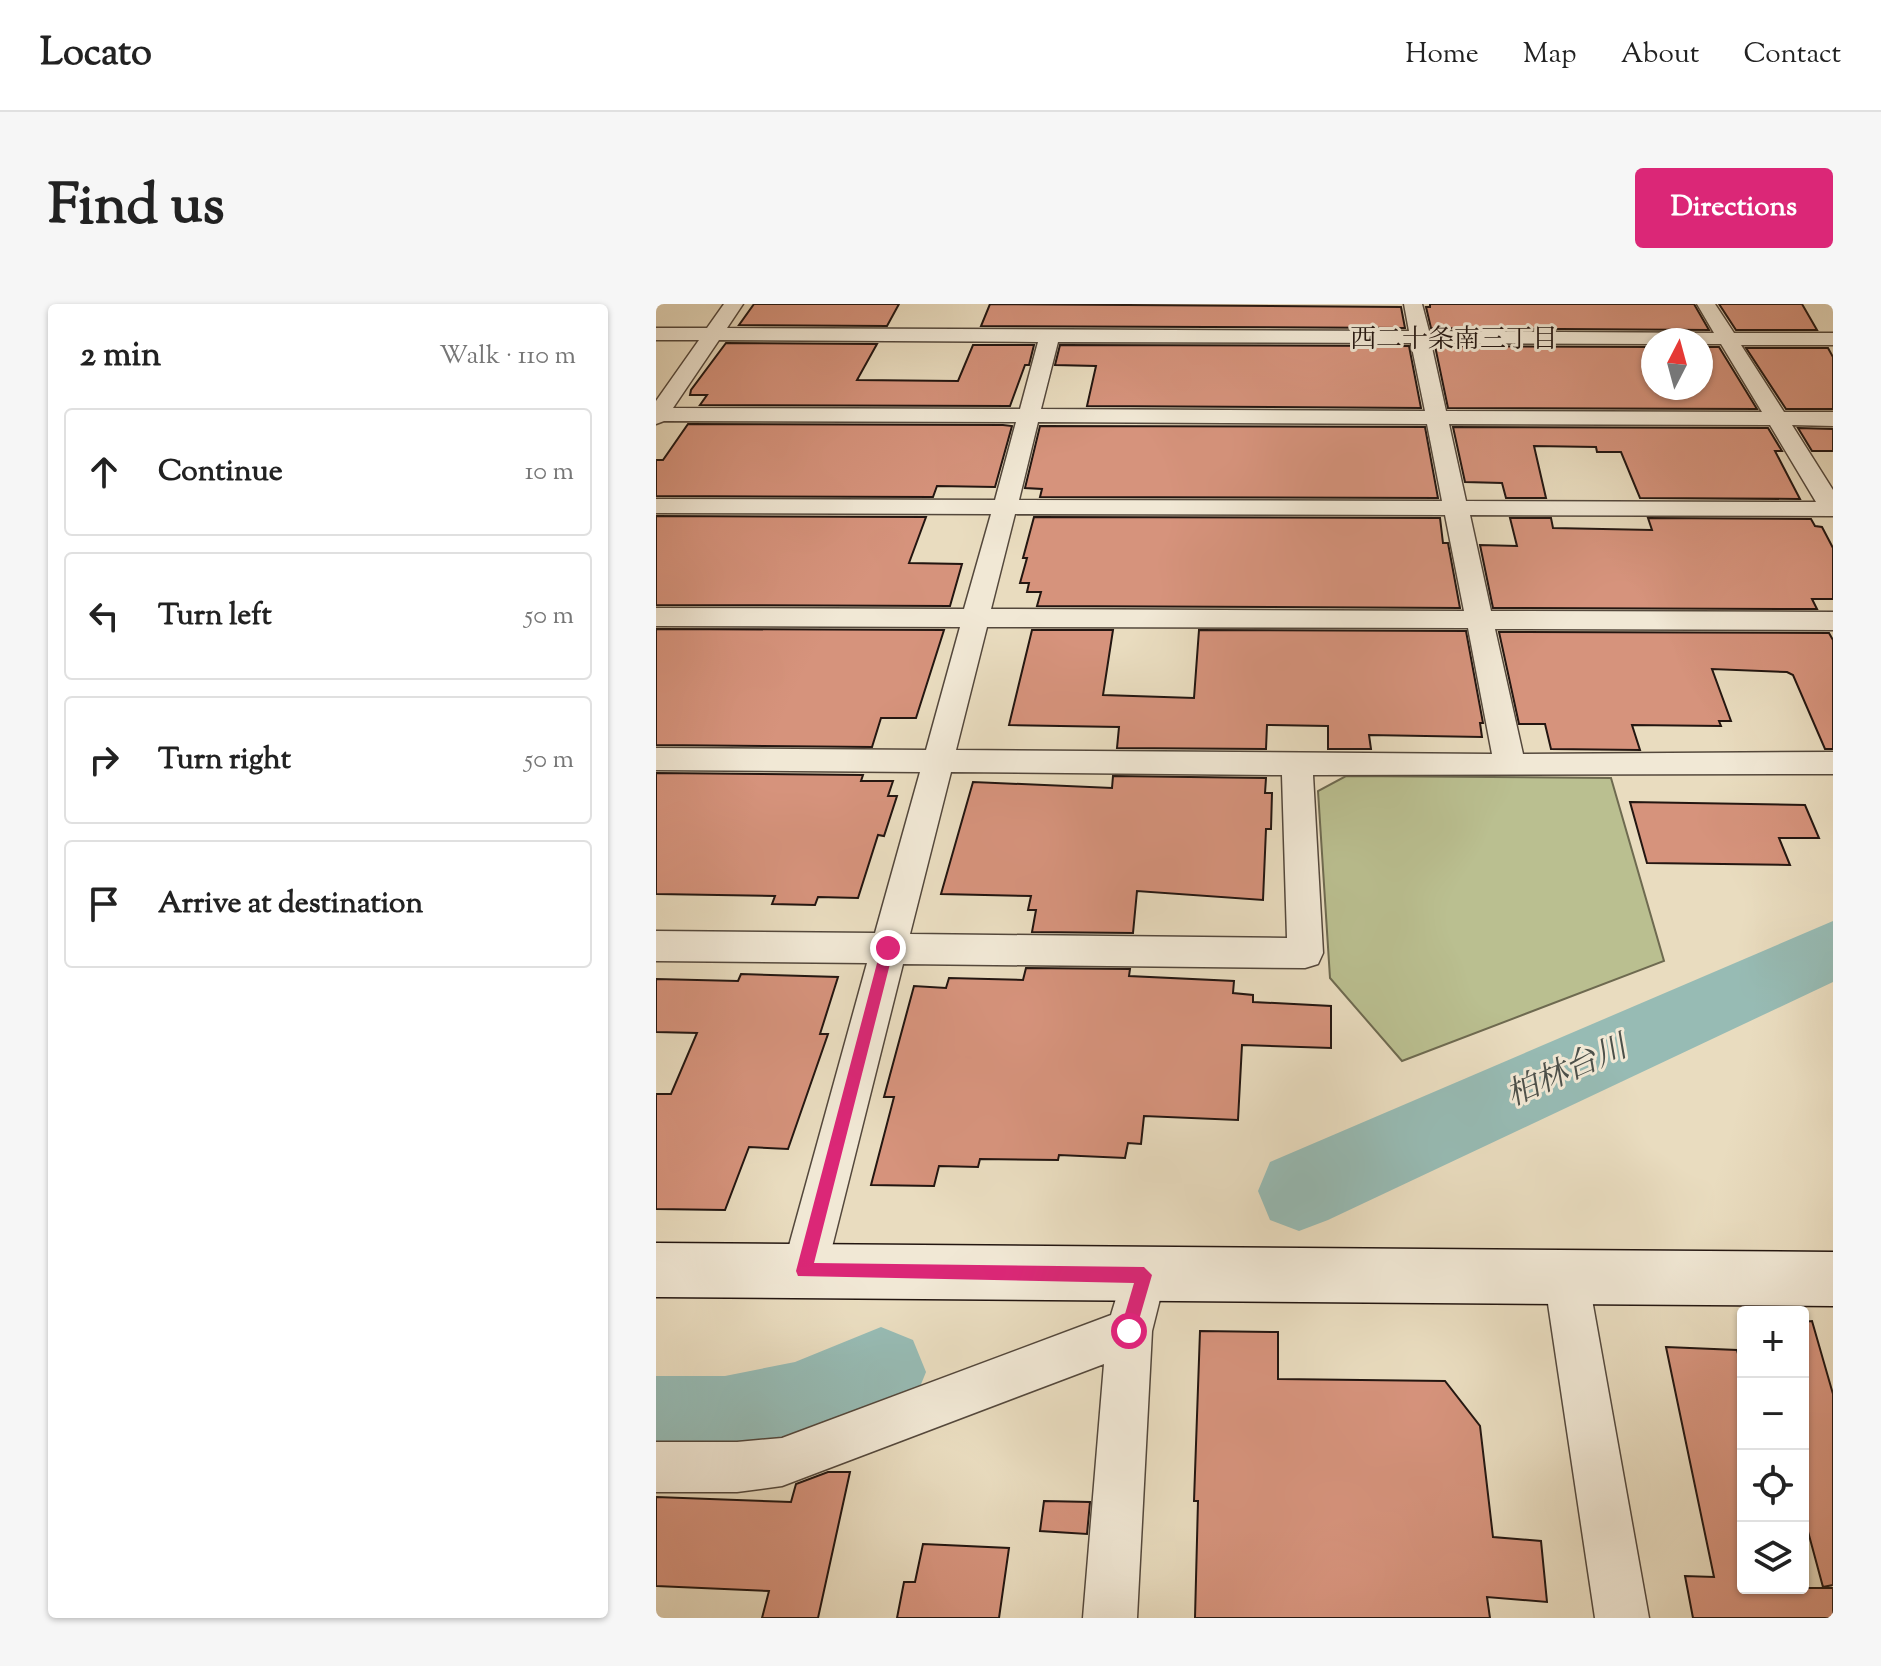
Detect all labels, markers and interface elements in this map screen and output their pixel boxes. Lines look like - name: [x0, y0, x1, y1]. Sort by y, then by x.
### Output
- text: Locato: [40, 28, 152, 82]
- text: Home: [1405, 35, 1479, 75]
- text: Map: [1523, 35, 1577, 75]
- text: About: [1621, 35, 1699, 75]
- text: Contact: [1743, 35, 1841, 75]
- text: Find us: [48, 168, 224, 249]
- button: Directions: [1635, 168, 1833, 248]
- district label: 西二十条南三丁目: [1350, 322, 1558, 359]
- north arrow: [1641, 328, 1713, 400]
- text: 2 min: [80, 332, 161, 381]
- text: Walk · 110 m: [439, 338, 576, 375]
- icon: ahead: [82, 450, 126, 494]
- text: Continue: [158, 451, 283, 494]
- text: 10 m: [525, 454, 574, 491]
- icon: left: [82, 594, 126, 638]
- text: Turn left: [158, 595, 272, 638]
- text: 50 m: [524, 598, 574, 635]
- icon: right: [82, 738, 126, 782]
- text: Turn right: [158, 739, 291, 782]
- text: 50 m: [524, 742, 574, 779]
- icon: arrive: [82, 882, 126, 926]
- text: Arrive at destination: [158, 883, 423, 926]
- route end: [870, 930, 906, 966]
- water label: 柏林台川: [1499, 1024, 1638, 1120]
- map controls: [1737, 1306, 1809, 1594]
- button: +: [1737, 1306, 1809, 1378]
- route start: [1111, 1313, 1147, 1349]
- button: −: [1737, 1378, 1809, 1450]
- button: locate: [1737, 1450, 1809, 1522]
- button: layers: [1737, 1522, 1809, 1594]

